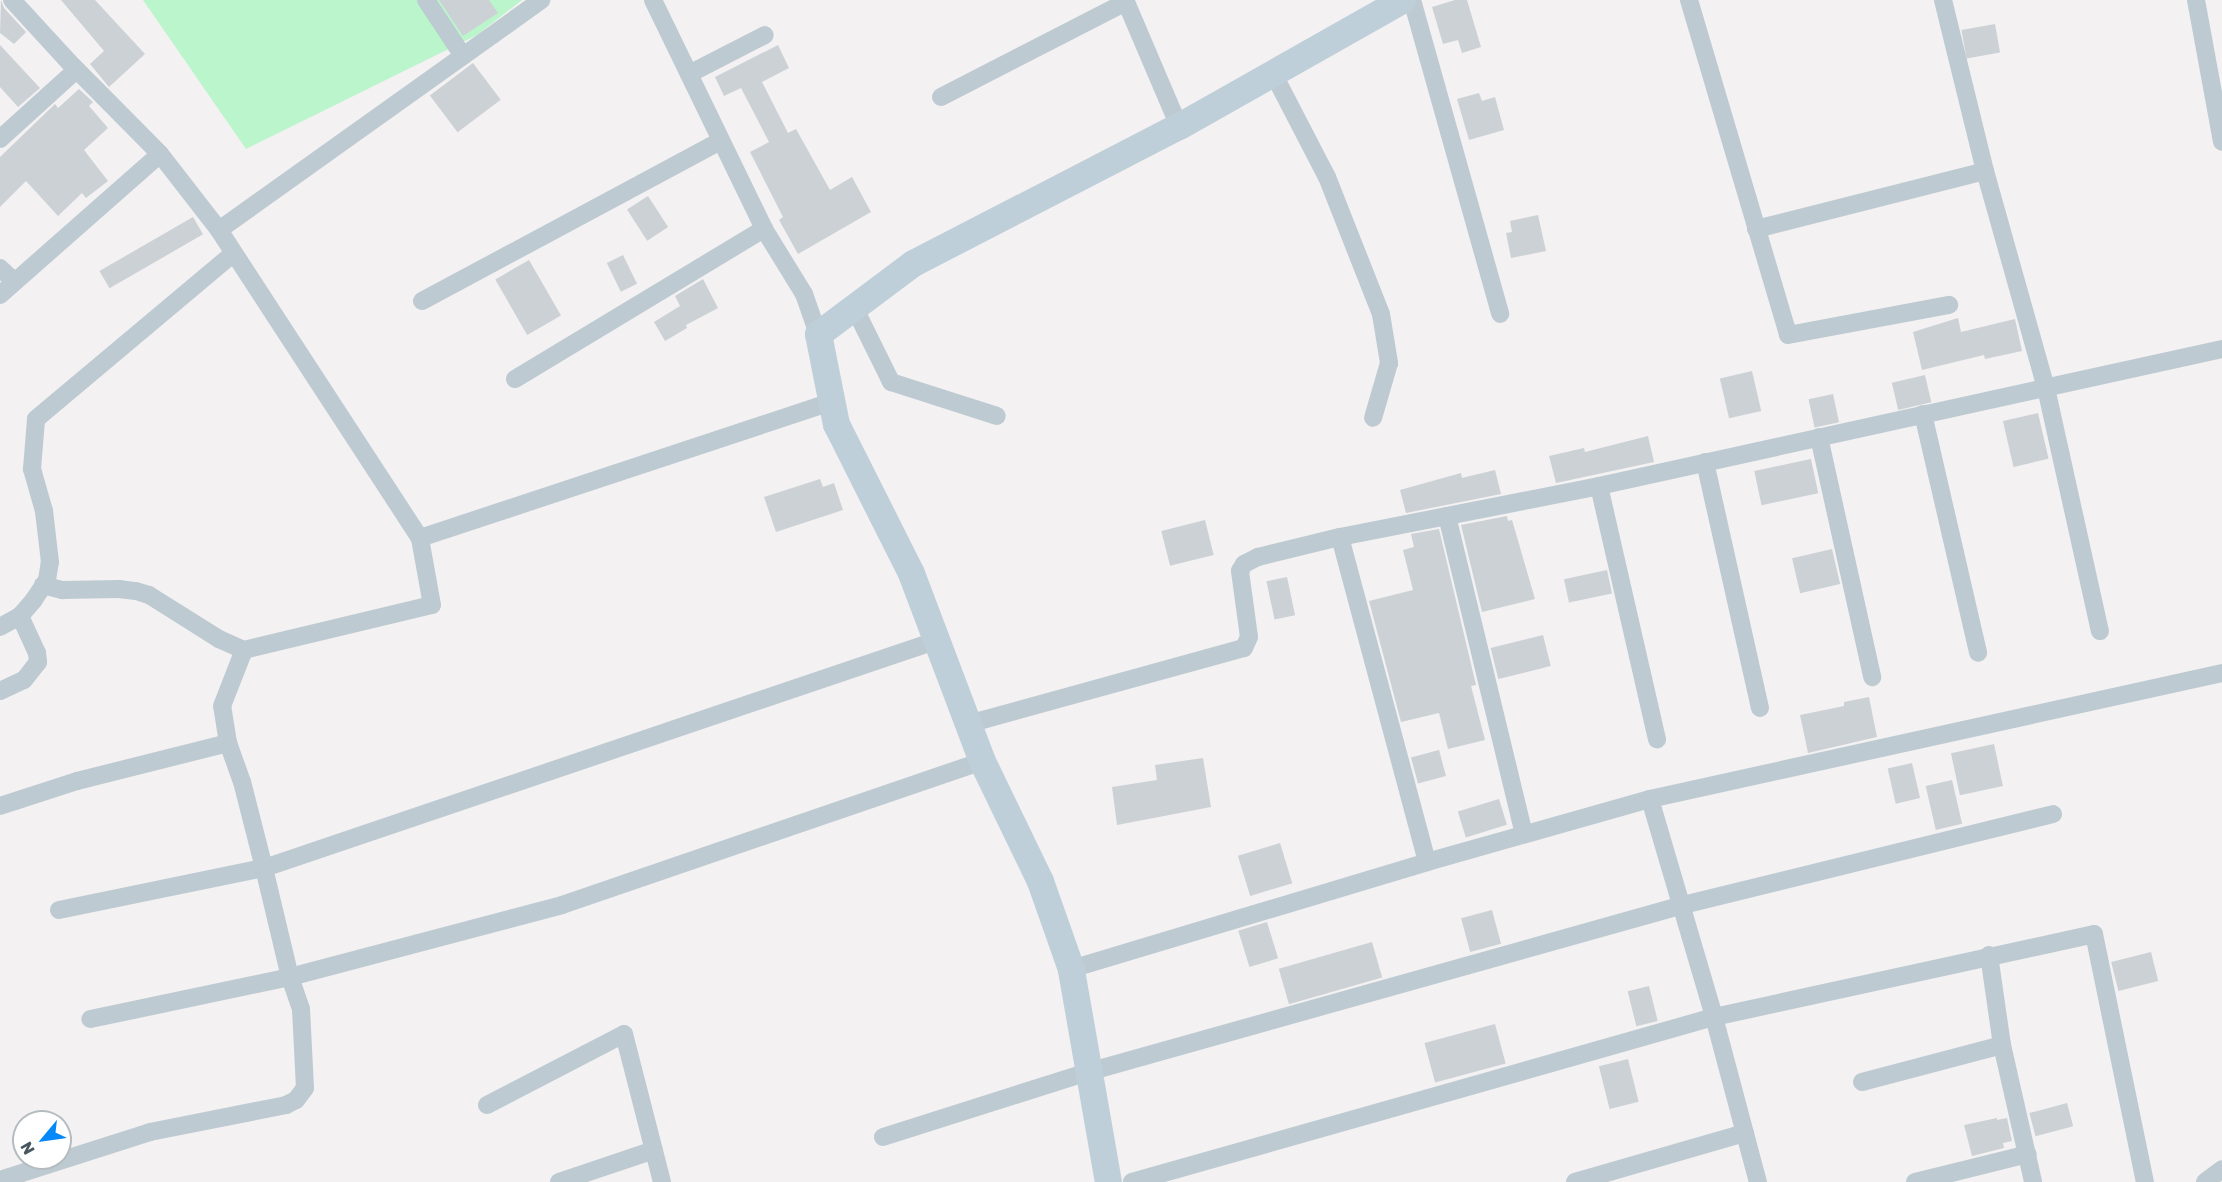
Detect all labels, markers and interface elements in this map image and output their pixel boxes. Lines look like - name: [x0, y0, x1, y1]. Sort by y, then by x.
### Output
- north arrow: [12, 1110, 72, 1170]
- text: N: [16, 1138, 39, 1158]

